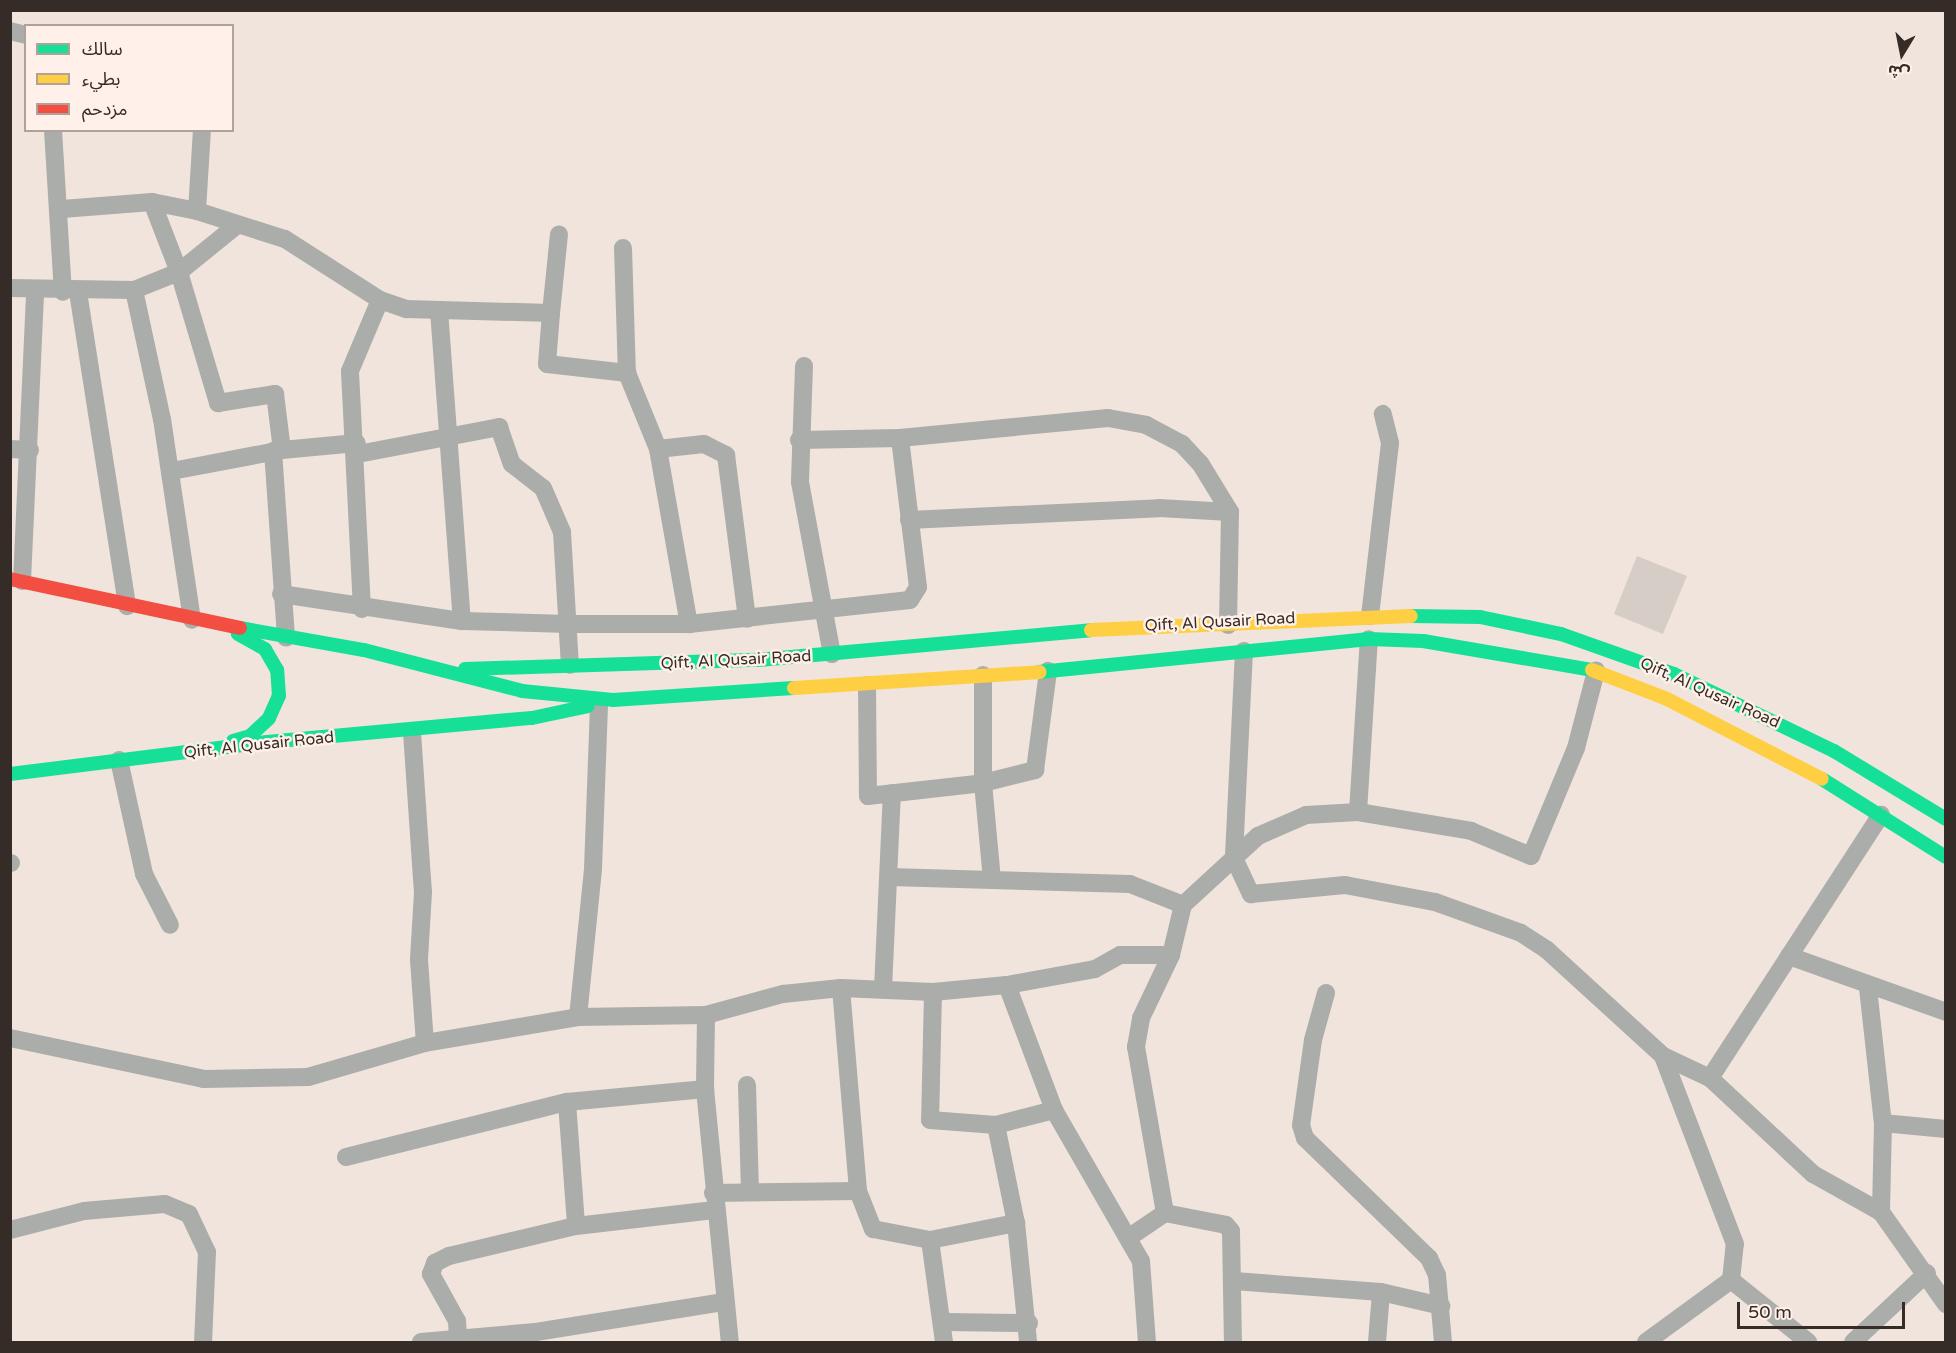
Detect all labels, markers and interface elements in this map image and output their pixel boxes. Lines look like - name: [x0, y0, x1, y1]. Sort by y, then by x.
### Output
- legend: [24, 24, 234, 132]
- north arrow: [1872, 24, 1932, 84]
- text: سالك: [82, 38, 123, 60]
- text: ش: [1886, 60, 1911, 83]
- text: بطيء: [82, 68, 120, 90]
- text: مزدحم: [82, 98, 127, 120]
- street label: Qift, Al Qusair Road: [1144, 608, 1296, 636]
- street label: Qift, Al Qusair Road: [660, 646, 812, 674]
- street label: Qift, Al Qusair Road: [1637, 654, 1783, 732]
- street label: Qift, Al Qusair Road: [183, 728, 335, 762]
- scale bar: [1740, 1290, 1908, 1328]
- text: 50 m: [1748, 1301, 1792, 1323]

